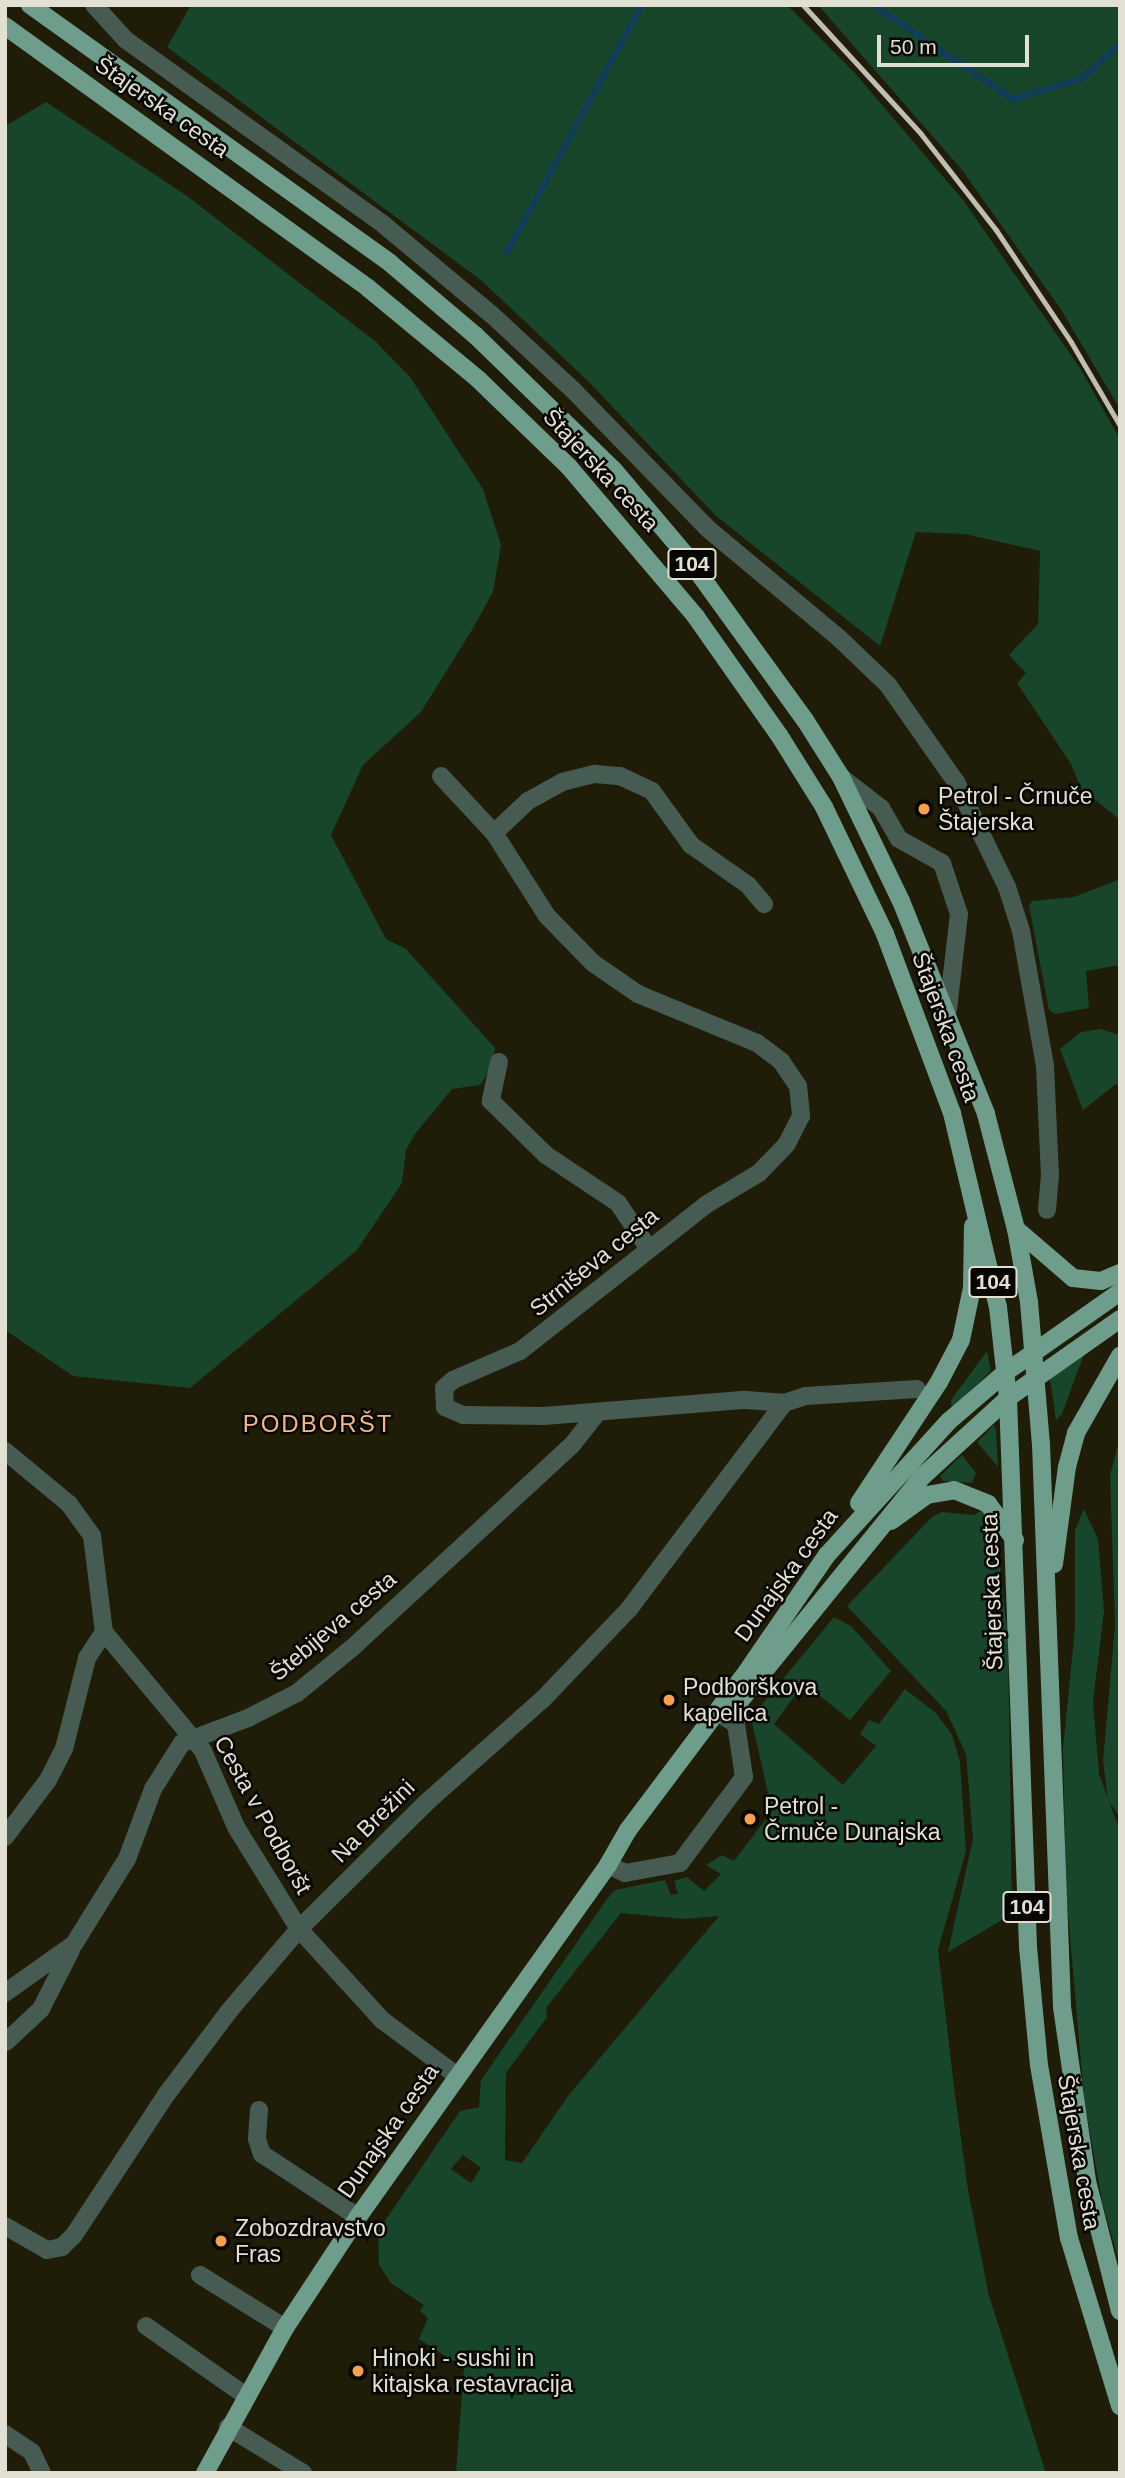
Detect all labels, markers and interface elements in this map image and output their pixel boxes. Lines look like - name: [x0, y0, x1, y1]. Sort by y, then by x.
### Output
- scale bar: [880, 21, 1032, 65]
- text: 50 m: [890, 35, 937, 58]
- street label: Štajerska cesta: [90, 51, 234, 163]
- street label: Štajerska cesta: [537, 403, 665, 537]
- road number: 104: [666, 546, 718, 582]
- place label: Petrol - Črnuče Štajerska: [938, 782, 1093, 836]
- marker: Petrol - Črnuče Štajerska: [916, 801, 932, 817]
- street label: Štajerska cesta: [906, 948, 986, 1106]
- street label: Strniševa cesta: [524, 1202, 664, 1322]
- road number: 104: [967, 1264, 1019, 1300]
- district label: PODBORŠT: [244, 1410, 392, 1438]
- street label: Dunajska cesta: [729, 1503, 843, 1647]
- street label: Štajerska cesta: [975, 1513, 1009, 1671]
- street label: Štebijeva cesta: [264, 1565, 402, 1687]
- place label: Podborškova kapelica: [683, 1673, 817, 1727]
- marker: Podborškova kapelica: [661, 1692, 677, 1708]
- street label: Cesta v Podboršt: [208, 1731, 318, 1899]
- street label: Na Brežini: [326, 1774, 420, 1868]
- place label: Petrol - Črnuče Dunajska: [764, 1792, 940, 1846]
- marker: Petrol - Črnuče Dunajska: [742, 1811, 758, 1827]
- road number: 104: [1001, 1890, 1053, 1924]
- street label: Dunajska cesta: [332, 2059, 444, 2203]
- street label: Štajerska cesta: [1052, 2072, 1106, 2232]
- place label: Zobozdravstvo Fras: [235, 2214, 386, 2268]
- marker: Zobozdravstvo Fras: [213, 2233, 229, 2249]
- place label: Hinoki - sushi in kitajska restavracija: [372, 2344, 573, 2398]
- marker: Hinoki - sushi in kitajska restavracija: [350, 2363, 366, 2379]

